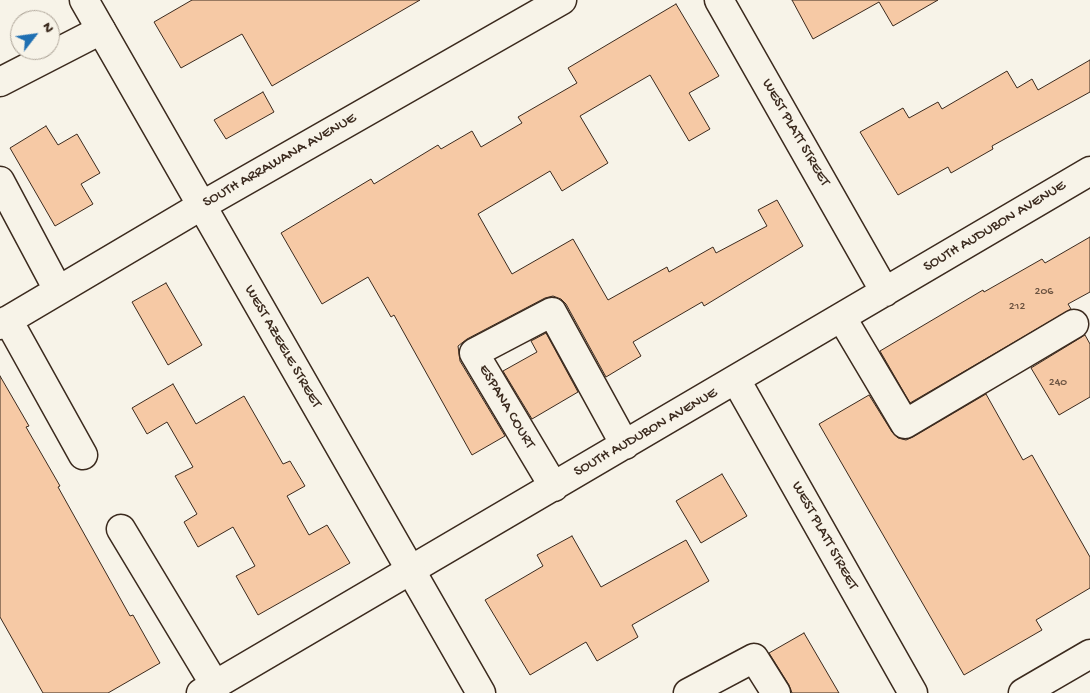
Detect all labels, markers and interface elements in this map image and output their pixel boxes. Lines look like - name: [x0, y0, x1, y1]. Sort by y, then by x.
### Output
- north arrow: [10, 10, 60, 60]
- text: N: [38, 20, 57, 36]
- street label: WEST PLATT STREET: [757, 76, 833, 190]
- street label: SOUTH ARRAWANA AVENUE: [200, 110, 360, 212]
- street label: SOUTH AUDUBON AVENUE: [921, 177, 1069, 277]
- street label: WEST AZEELE STREET: [239, 282, 325, 412]
- house number: 206: [1035, 285, 1053, 299]
- house number: 212: [1009, 300, 1025, 314]
- street label: ESPANA COURT: [474, 362, 538, 452]
- house number: 240: [1049, 376, 1067, 390]
- street label: SOUTH AUDUBON AVENUE: [571, 384, 721, 482]
- street label: WEST PLATT STREET: [787, 479, 861, 593]

